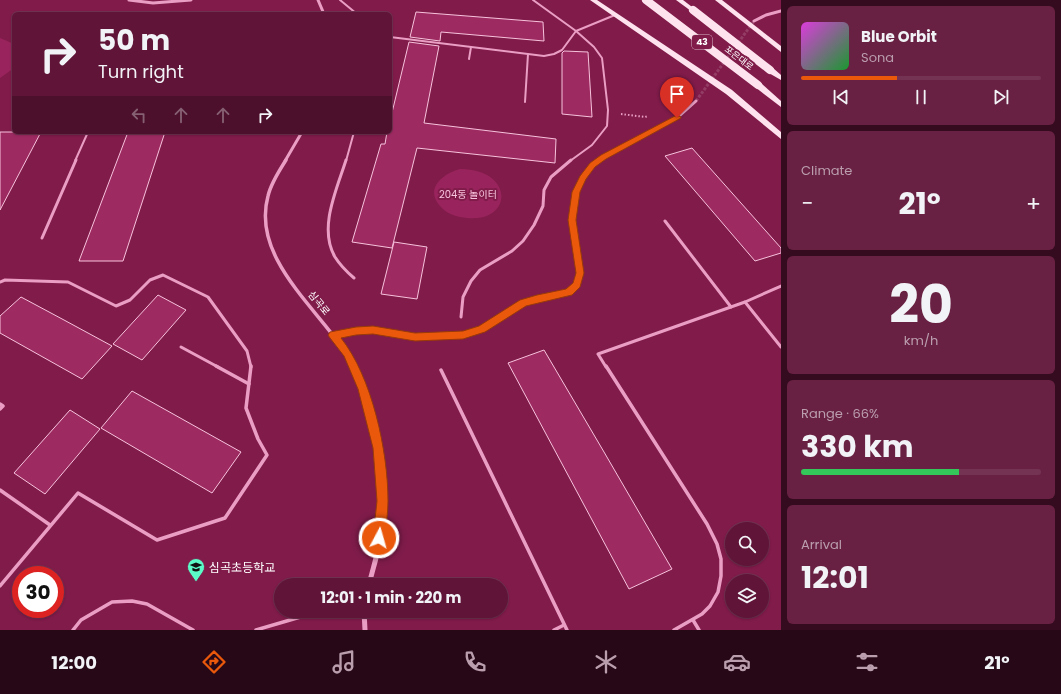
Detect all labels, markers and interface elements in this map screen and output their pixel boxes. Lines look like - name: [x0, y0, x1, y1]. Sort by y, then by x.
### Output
- text: 50 m: [98, 21, 170, 60]
- text: Blue Orbit: [861, 26, 937, 47]
- icon: right: [32, 28, 84, 80]
- road number: 43: [692, 35, 712, 49]
- street label: 포은대로: [722, 43, 756, 73]
- text: Sona: [861, 48, 894, 67]
- text: Turn right: [98, 59, 184, 84]
- pin: [660, 77, 694, 118]
- icon: arrive: [666, 83, 688, 105]
- icon: previous: [830, 86, 852, 108]
- icon: pause: [910, 86, 932, 108]
- icon: next: [990, 86, 1012, 108]
- icon: left: [128, 104, 150, 126]
- icon: ahead: [170, 104, 192, 126]
- icon: ahead: [212, 104, 234, 126]
- icon: right: [254, 104, 276, 126]
- text: Climate: [801, 161, 852, 180]
- text: 21°: [898, 182, 941, 225]
- park label: 204동 놀이터: [439, 187, 497, 202]
- text: −: [801, 188, 813, 219]
- text: +: [1026, 188, 1041, 219]
- text: 20: [889, 268, 953, 341]
- street label: 심곡로: [304, 288, 334, 318]
- text: km/h: [904, 331, 938, 350]
- text: Range · 66%: [801, 404, 879, 423]
- text: 330 km: [801, 425, 914, 468]
- position arrow: [358, 517, 400, 559]
- map controls: [725, 522, 769, 618]
- button: search: [725, 522, 769, 566]
- text: Arrival: [801, 535, 842, 554]
- text: 12:01: [801, 556, 869, 599]
- school or university icon: 심곡초등학교: [186, 557, 206, 582]
- place label: 심곡초등학교: [209, 559, 275, 576]
- speed limit sign: 30: [12, 566, 64, 618]
- button: layers: [725, 574, 769, 618]
- text: 12:01 · 1 min · 220 m: [321, 587, 461, 608]
- icon: directions: [200, 648, 228, 676]
- icon: music: [330, 648, 358, 676]
- icon: phone: [461, 648, 489, 676]
- icon: climate: [592, 648, 620, 676]
- icon: car: [723, 648, 751, 676]
- icon: filters: [853, 648, 881, 676]
- text: 12:00: [51, 650, 97, 675]
- text: 21°: [984, 650, 1010, 675]

